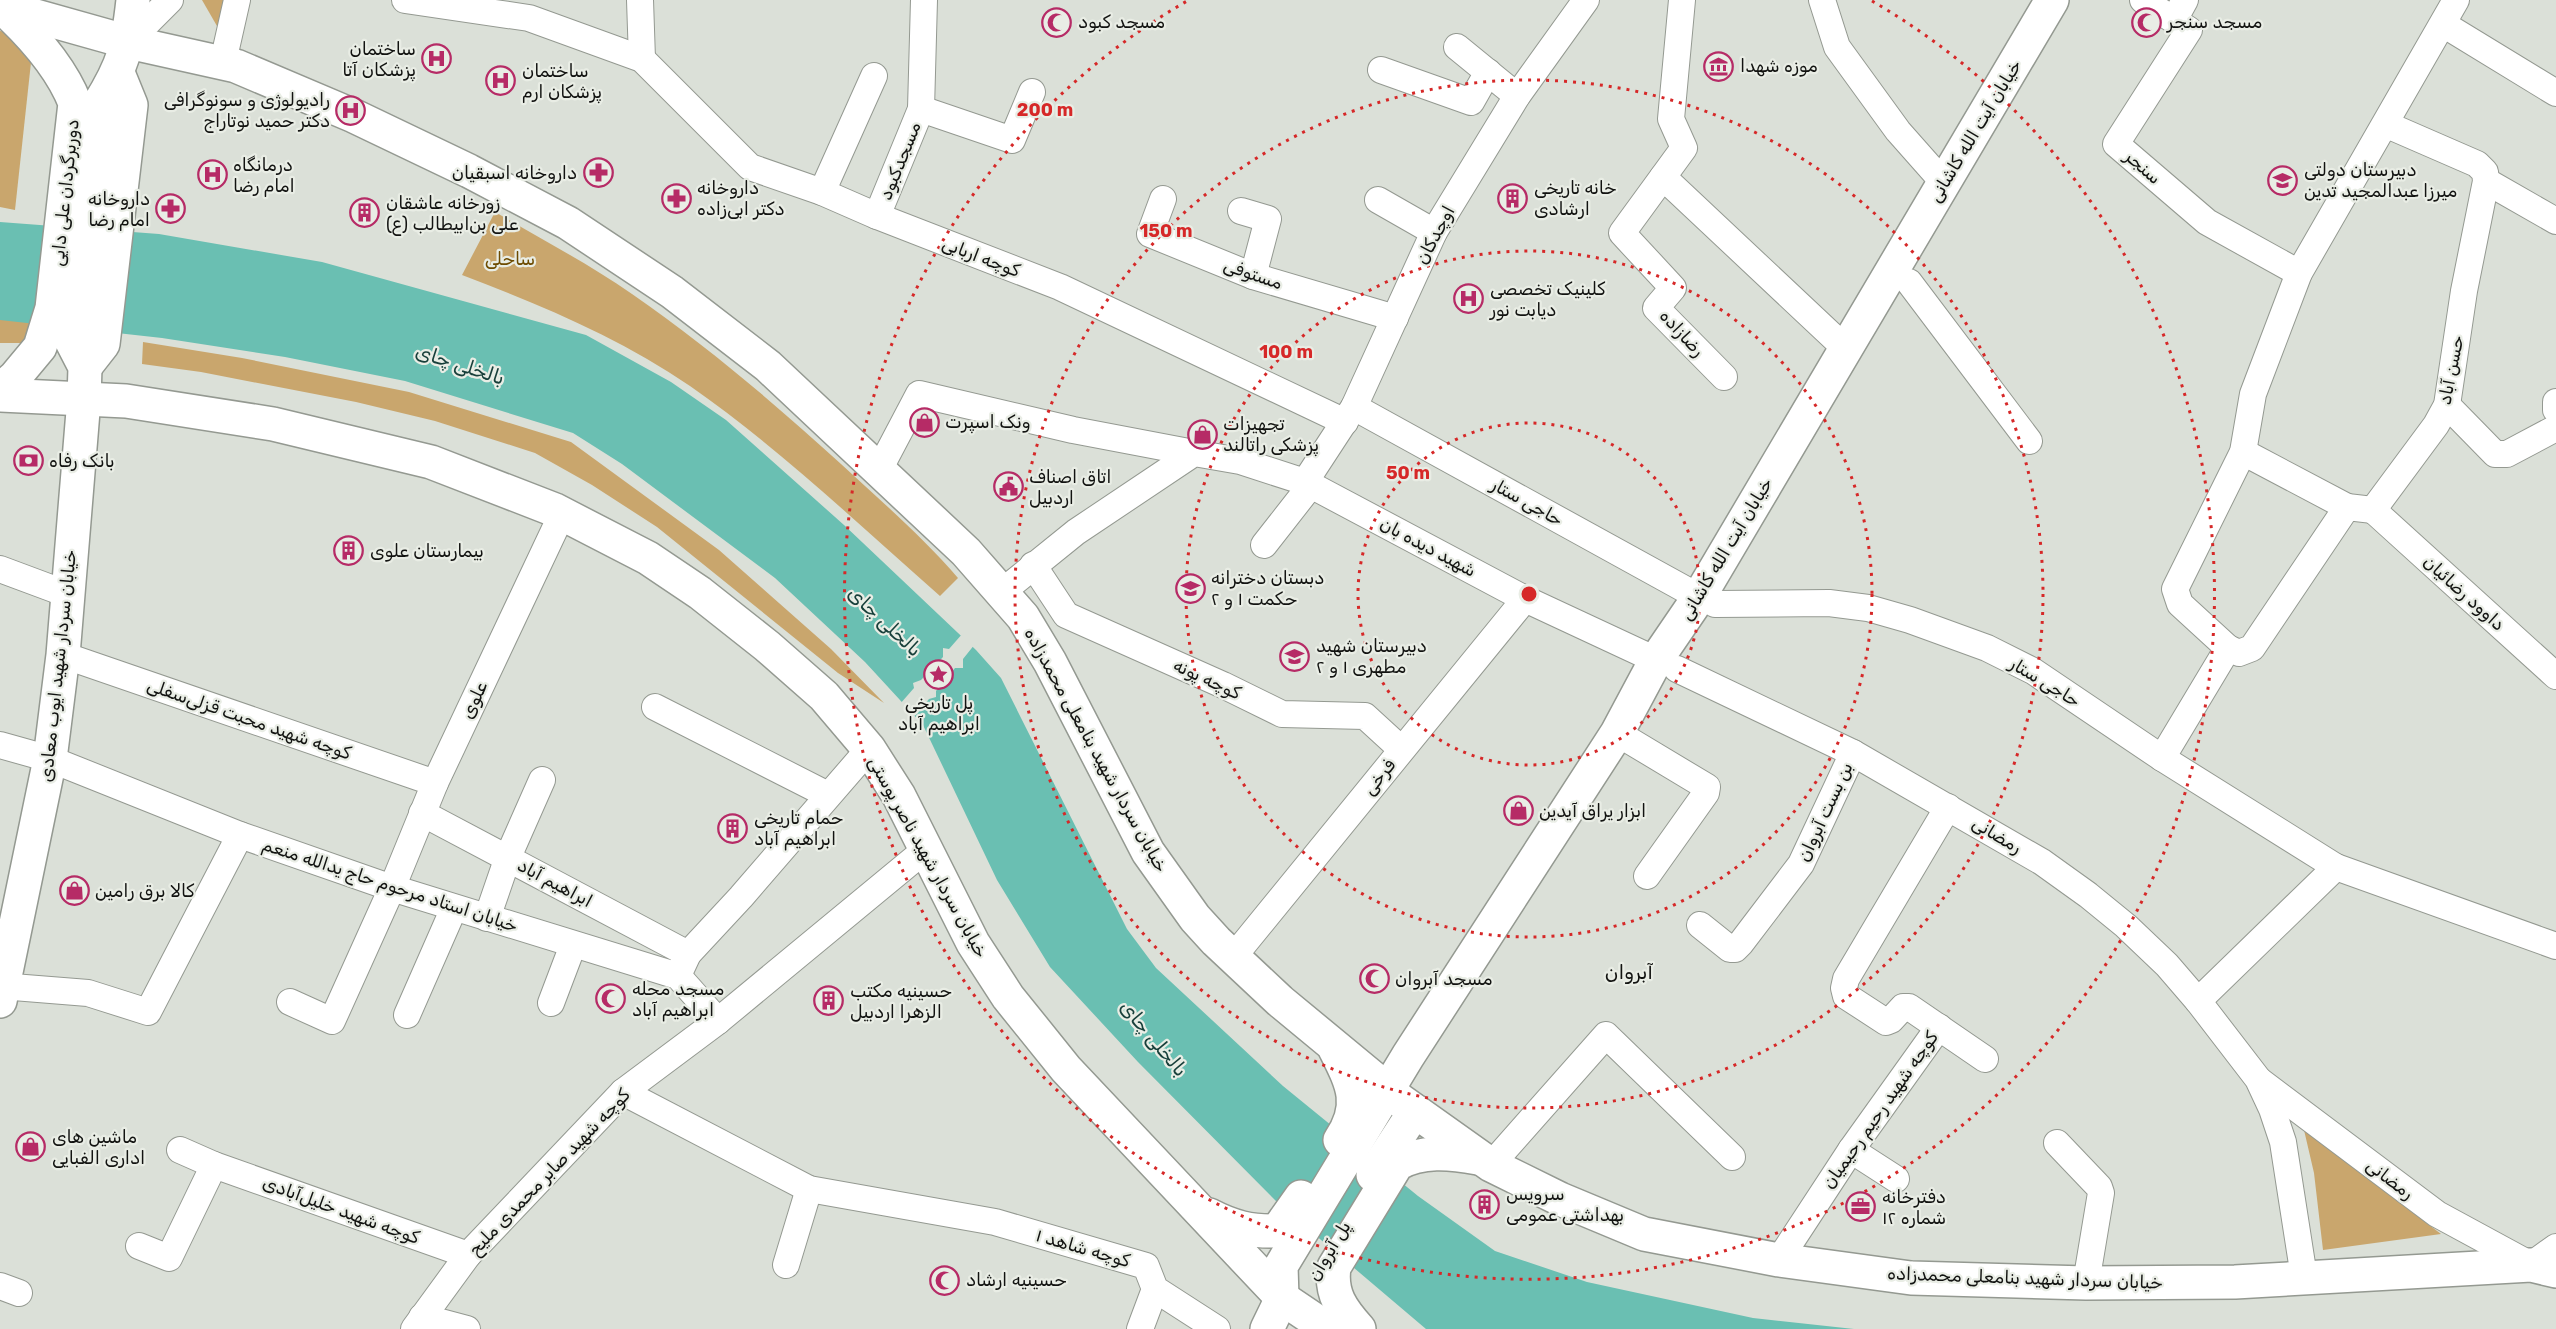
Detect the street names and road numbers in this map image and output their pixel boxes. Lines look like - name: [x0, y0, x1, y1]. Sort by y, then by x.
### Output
- street label: خیابان آیت الله کاشانی: [1924, 56, 2026, 206]
- street label: دوربرگردان علی دایی: [46, 118, 84, 268]
- street label: مسجدکبود: [874, 119, 926, 203]
- street label: سنجر: [2119, 145, 2166, 189]
- street label: اوچدکان: [1410, 202, 1460, 268]
- street label: کوچه اربابی: [939, 232, 1023, 282]
- street label: مستوفی: [1221, 254, 1285, 294]
- street label: رضازاده: [1655, 305, 1709, 361]
- street label: حسن آباد: [2433, 333, 2469, 407]
- street label: حاجی ستار: [1486, 473, 1567, 531]
- street label: خیابان آیت الله کاشانی: [1675, 474, 1777, 624]
- street label: شهید دیده بان: [1376, 512, 1480, 582]
- street label: خیابان سردار شهید ایوب معادی: [35, 549, 81, 783]
- street label: داوود رضائیان: [2419, 551, 2509, 635]
- street label: خیابان سردار شهید بنامعلی محمدزاده: [1019, 624, 1173, 876]
- street label: حاجی ستار: [2005, 652, 2084, 712]
- street label: کوچه پونه: [1169, 654, 1244, 705]
- street label: کوچه شهید محبت قزلی‌سفلی: [144, 674, 354, 764]
- street label: علوی: [456, 677, 492, 722]
- street label: خیابان سردار شهید ناصر پوستی: [863, 753, 993, 962]
- street label: فرخی: [1358, 754, 1400, 800]
- street label: بن بست آبروان: [1792, 759, 1858, 865]
- street label: رمضانی: [1968, 812, 2026, 858]
- street label: خیابان استاد مرحوم حاج یدالله منعم: [259, 833, 521, 938]
- street label: ابراهیم آباد: [513, 854, 596, 913]
- street label: کوچه شهید رحیم رحیمیان: [1817, 1027, 1944, 1194]
- street label: کوچه شهید صابر محمدی ملیح: [464, 1084, 636, 1261]
- street label: رمضانی: [2362, 1154, 2418, 1204]
- street label: کوچه شهید خلیل‌آبادی: [259, 1171, 423, 1249]
- street label: پل آبروان: [1303, 1217, 1356, 1285]
- street label: کوچه شاهد ۱: [1033, 1224, 1133, 1272]
- street label: خیابان سردار شهید بنامعلی محمدزاده: [1887, 1262, 2163, 1294]

